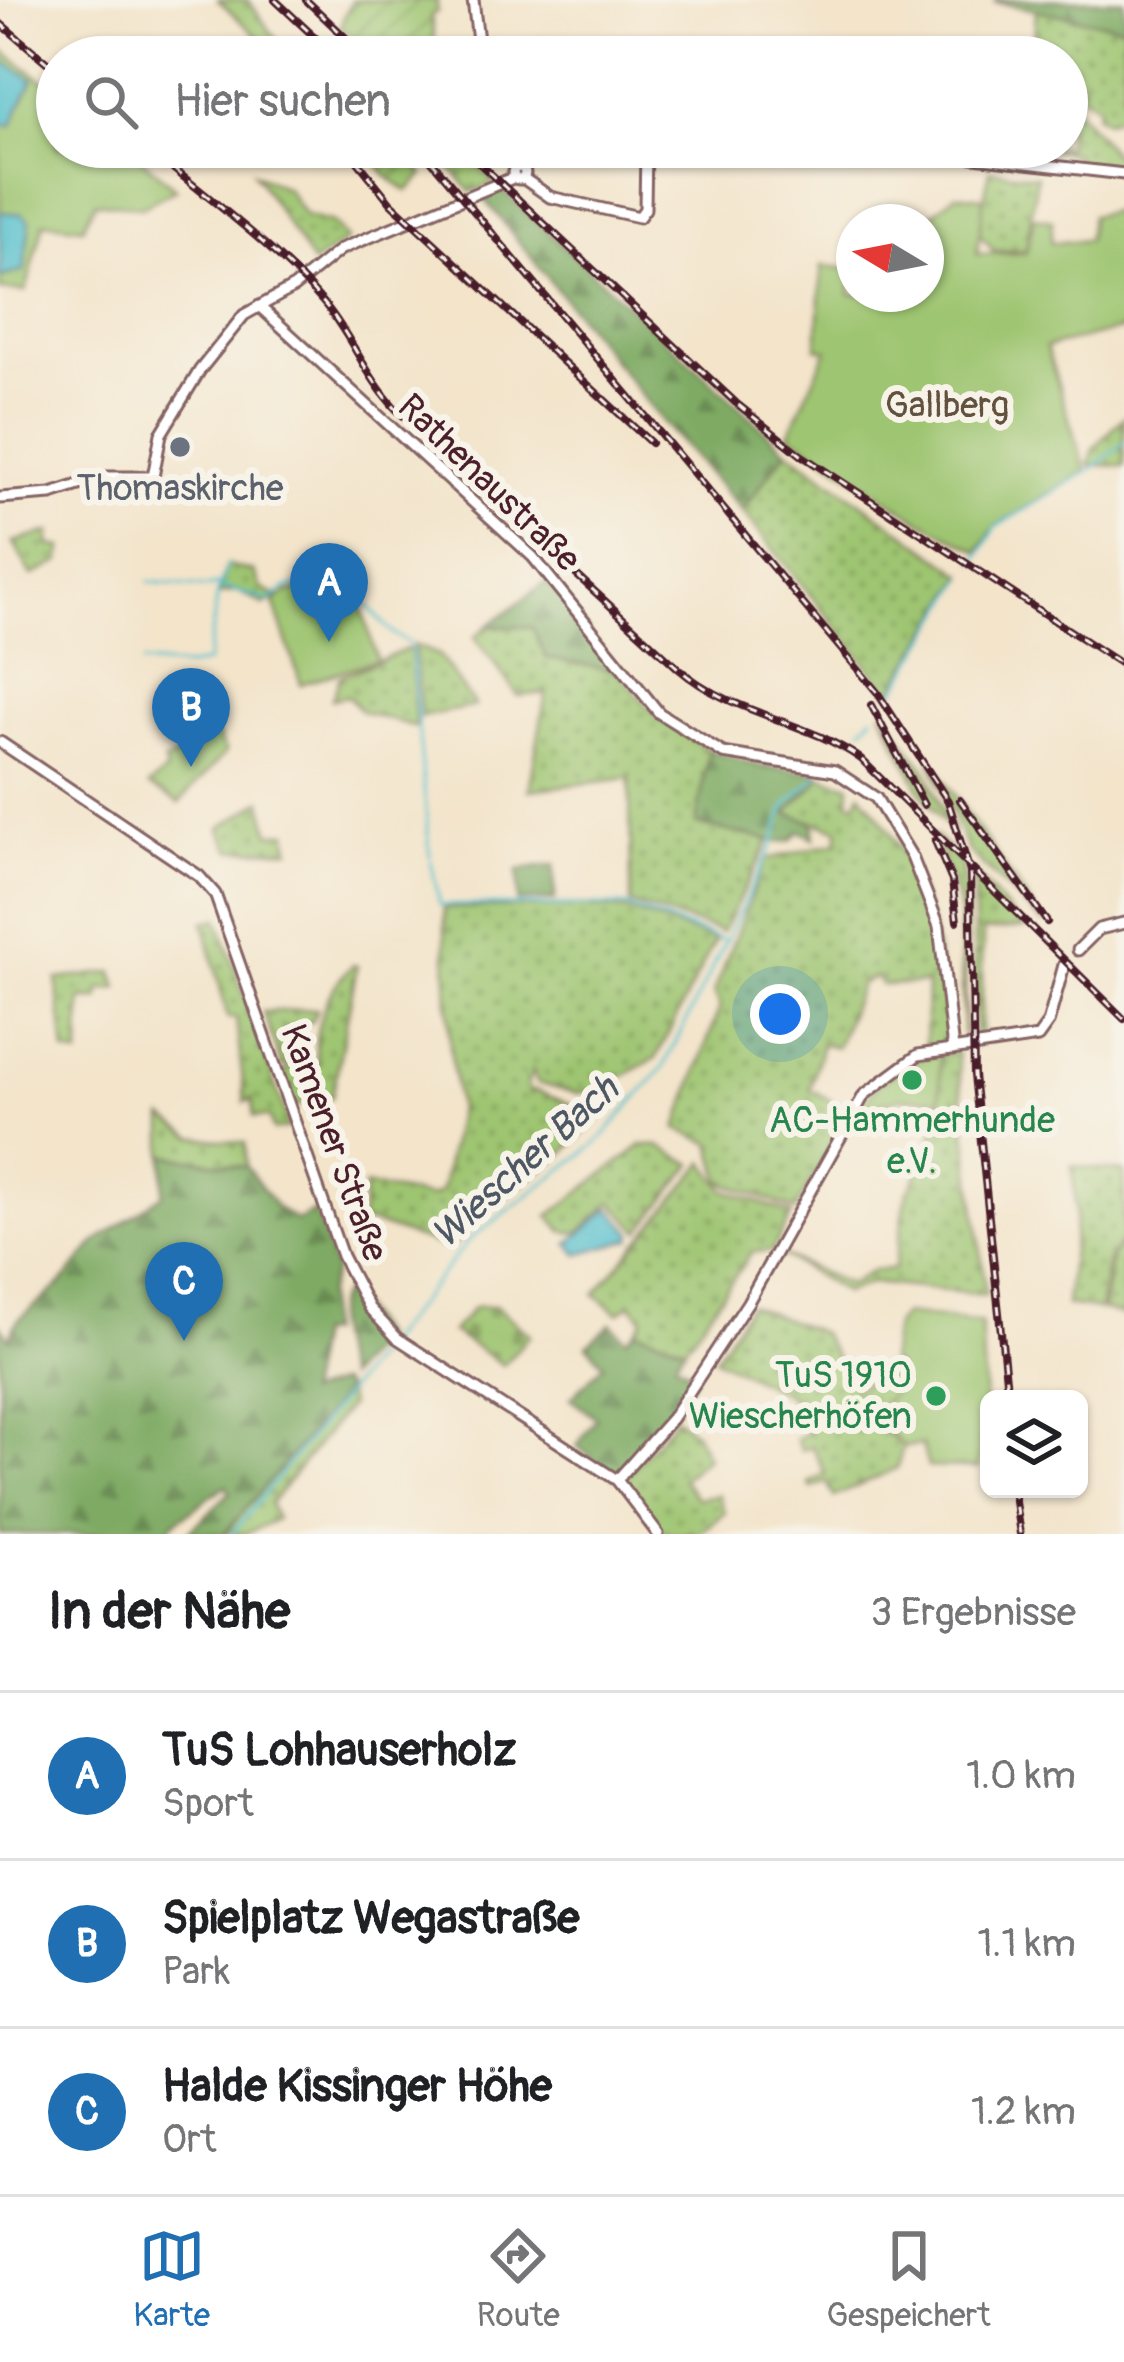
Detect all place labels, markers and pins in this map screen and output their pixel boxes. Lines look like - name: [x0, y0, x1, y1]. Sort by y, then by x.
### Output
- marker: Thomaskirche: [167, 434, 193, 460]
- place label: Thomaskirche: [76, 466, 284, 511]
- pin: A: [290, 543, 368, 642]
- pin: B: [152, 668, 230, 767]
- marker: AC-Hammerhunde e.V.: [899, 1067, 925, 1093]
- place label: AC-Hammerhunde e.V.: [769, 1098, 1055, 1184]
- pin: C: [145, 1242, 223, 1341]
- place label: TuS 1910 Wiescherhöfen: [689, 1353, 912, 1439]
- marker: TuS 1910 Wiescherhöfen: [923, 1383, 949, 1409]

